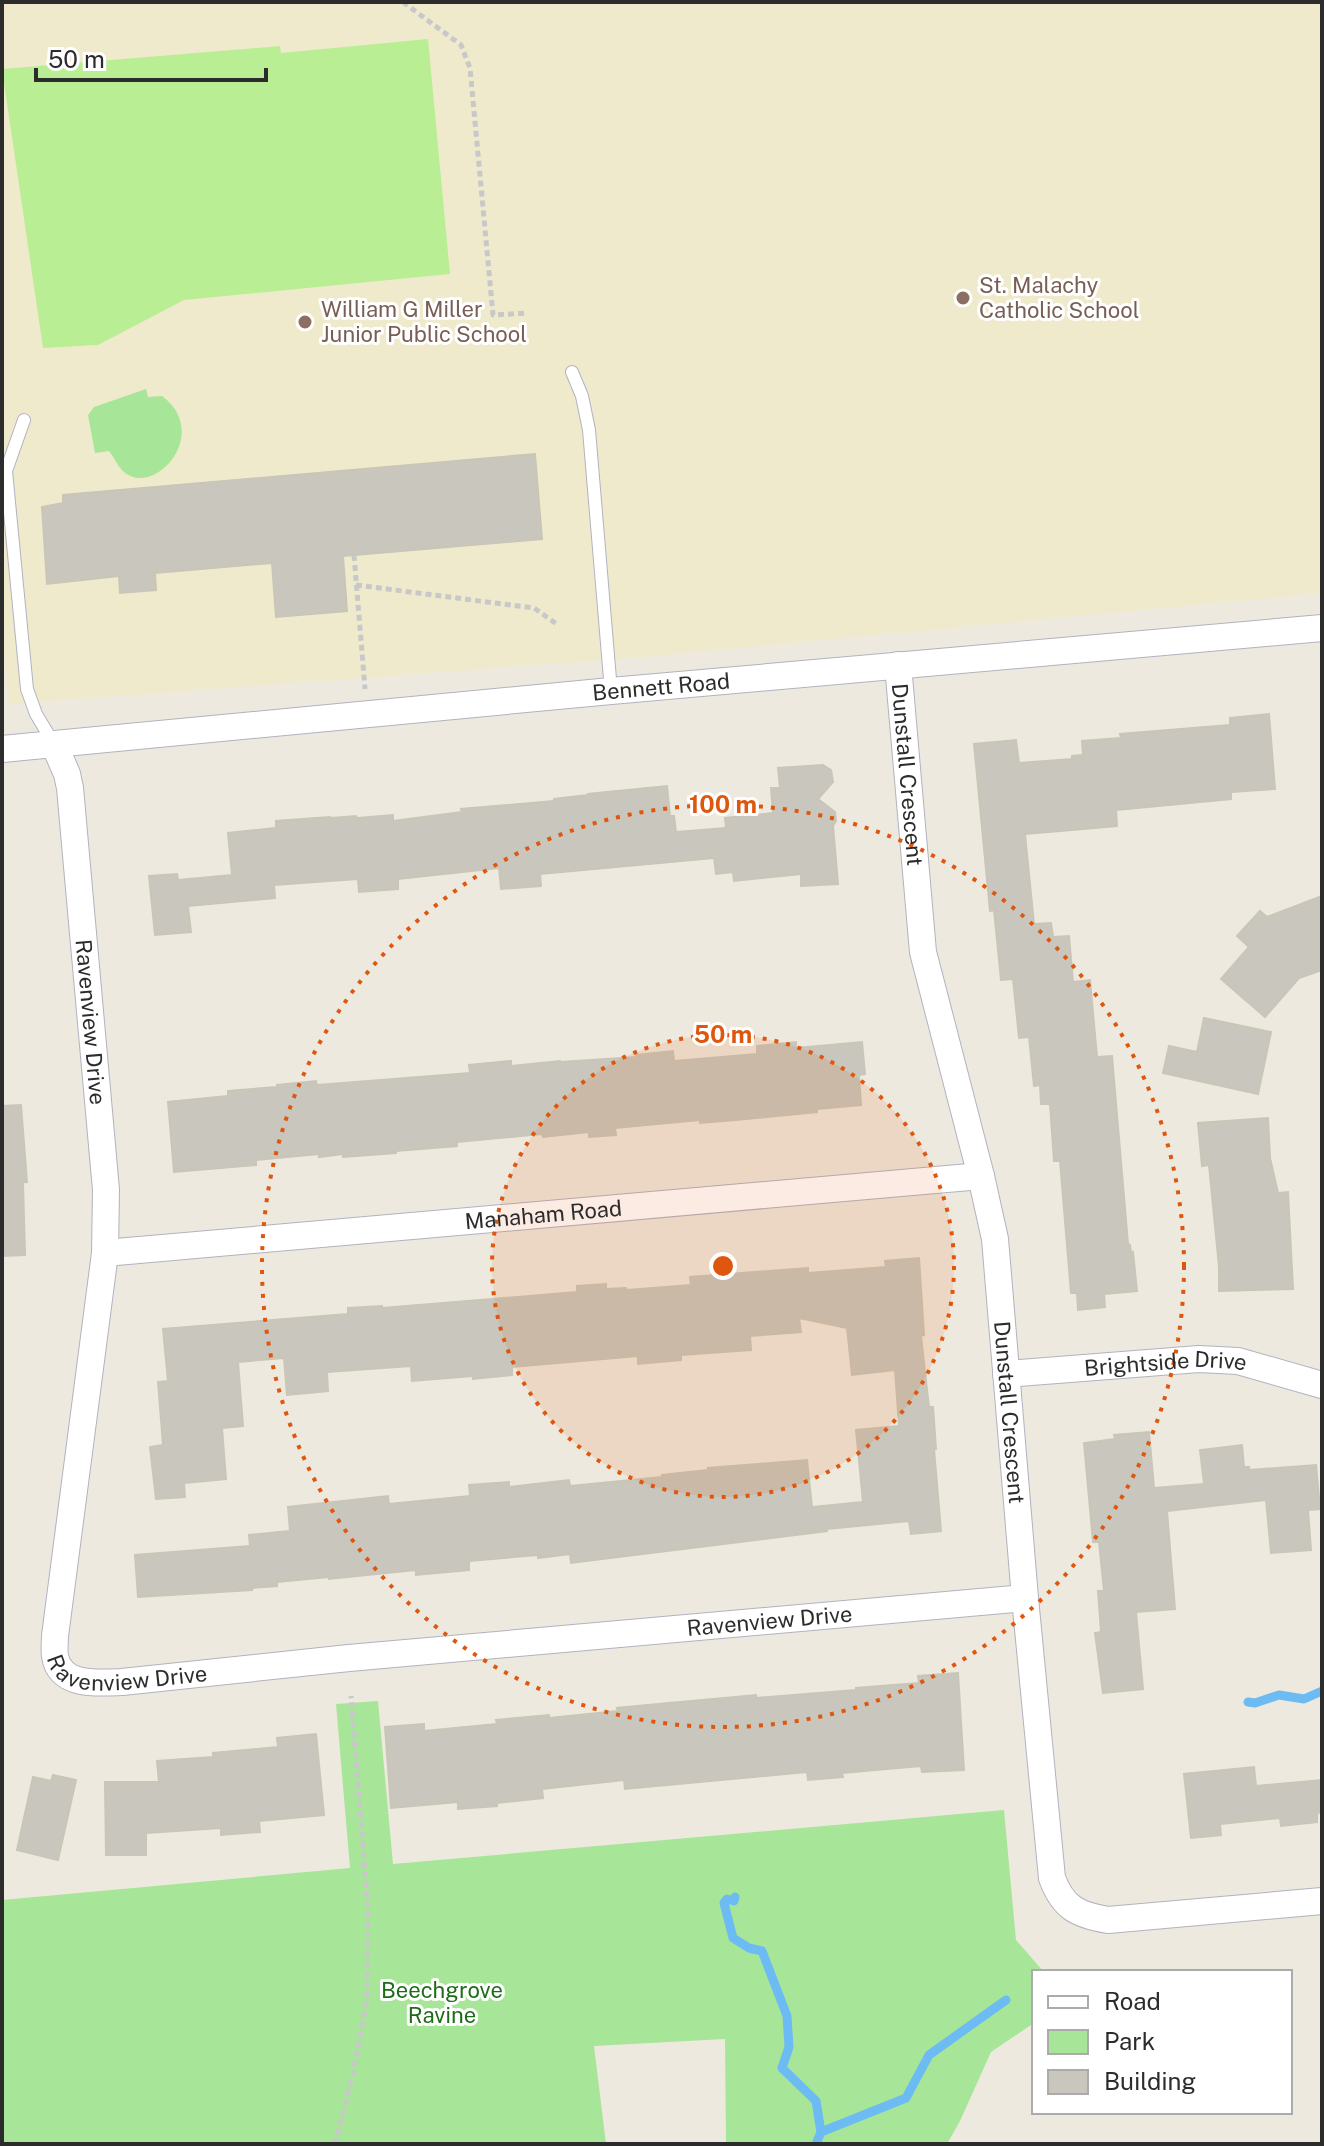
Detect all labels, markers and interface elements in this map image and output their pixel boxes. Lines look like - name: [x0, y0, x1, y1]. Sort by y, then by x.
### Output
- scale bar: [36, 32, 266, 82]
- text: 50 m: [48, 45, 105, 73]
- place label: St. Malachy Catholic School: [979, 272, 1139, 323]
- marker: St. Malachy Catholic School: [954, 289, 972, 307]
- place label: William G Miller Junior Public School: [321, 296, 527, 347]
- marker: William G Miller Junior Public School: [296, 313, 314, 331]
- street label: Bennett Road: [591, 668, 731, 706]
- street label: Dunstall Crescent: [887, 682, 928, 867]
- text: 100 m: [689, 790, 757, 818]
- street label: Ravenview Drive: [71, 938, 111, 1106]
- text: 50 m: [694, 1020, 752, 1048]
- street label: Manaham Road: [464, 1195, 623, 1234]
- centre of rings: [709, 1252, 737, 1280]
- street label: Dunstall Crescent: [989, 1320, 1030, 1505]
- street label: Brightside Drive: [1083, 1346, 1250, 1381]
- street label: Ravenview Drive: [686, 1600, 853, 1641]
- street label: Ravenview Drive: [42, 1651, 208, 1696]
- legend: [1032, 1970, 1292, 2114]
- park label: Beechgrove Ravine: [381, 1977, 503, 2028]
- text: Road: [1104, 1987, 1161, 2015]
- text: Park: [1104, 2027, 1155, 2055]
- text: Building: [1104, 2067, 1196, 2095]

